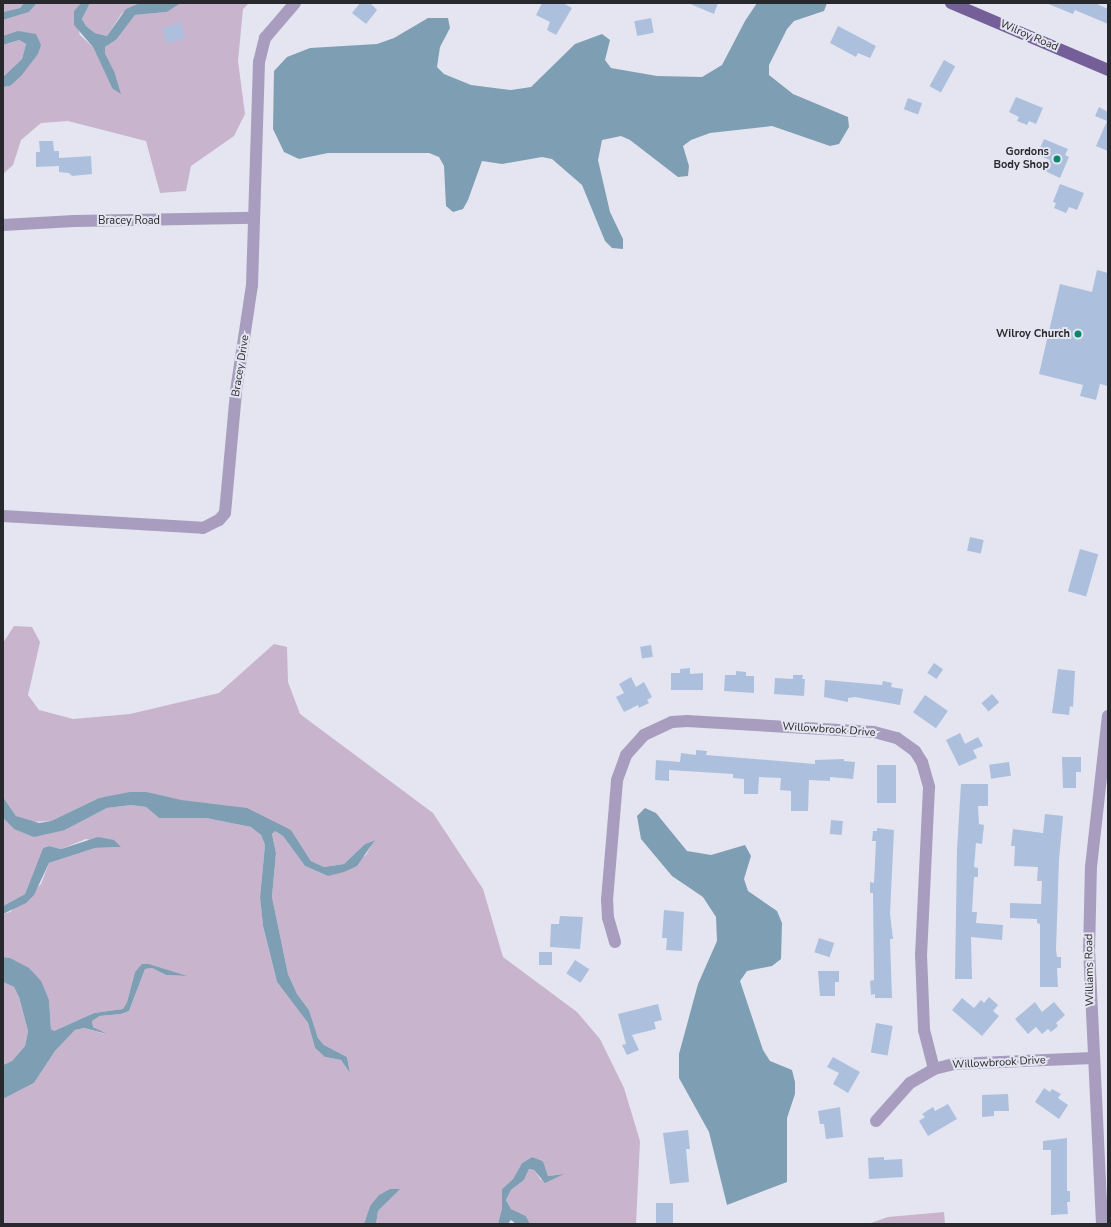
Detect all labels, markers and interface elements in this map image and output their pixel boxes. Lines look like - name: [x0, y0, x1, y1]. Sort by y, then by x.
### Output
- street label: Wilroy Road: [998, 18, 1060, 54]
- place label: Gordons Body Shop: [993, 146, 1049, 172]
- marker: Gordons Body Shop: [1052, 154, 1062, 164]
- street label: Bracey Road: [98, 214, 160, 228]
- place label: Wilroy Church: [996, 327, 1070, 341]
- marker: Wilroy Church: [1073, 329, 1083, 339]
- street label: Bracey Drive: [230, 334, 252, 398]
- street label: Willowbrook Drive: [782, 720, 876, 740]
- street label: Williams Road: [1083, 934, 1097, 1006]
- street label: Willowbrook Drive: [952, 1054, 1046, 1072]

